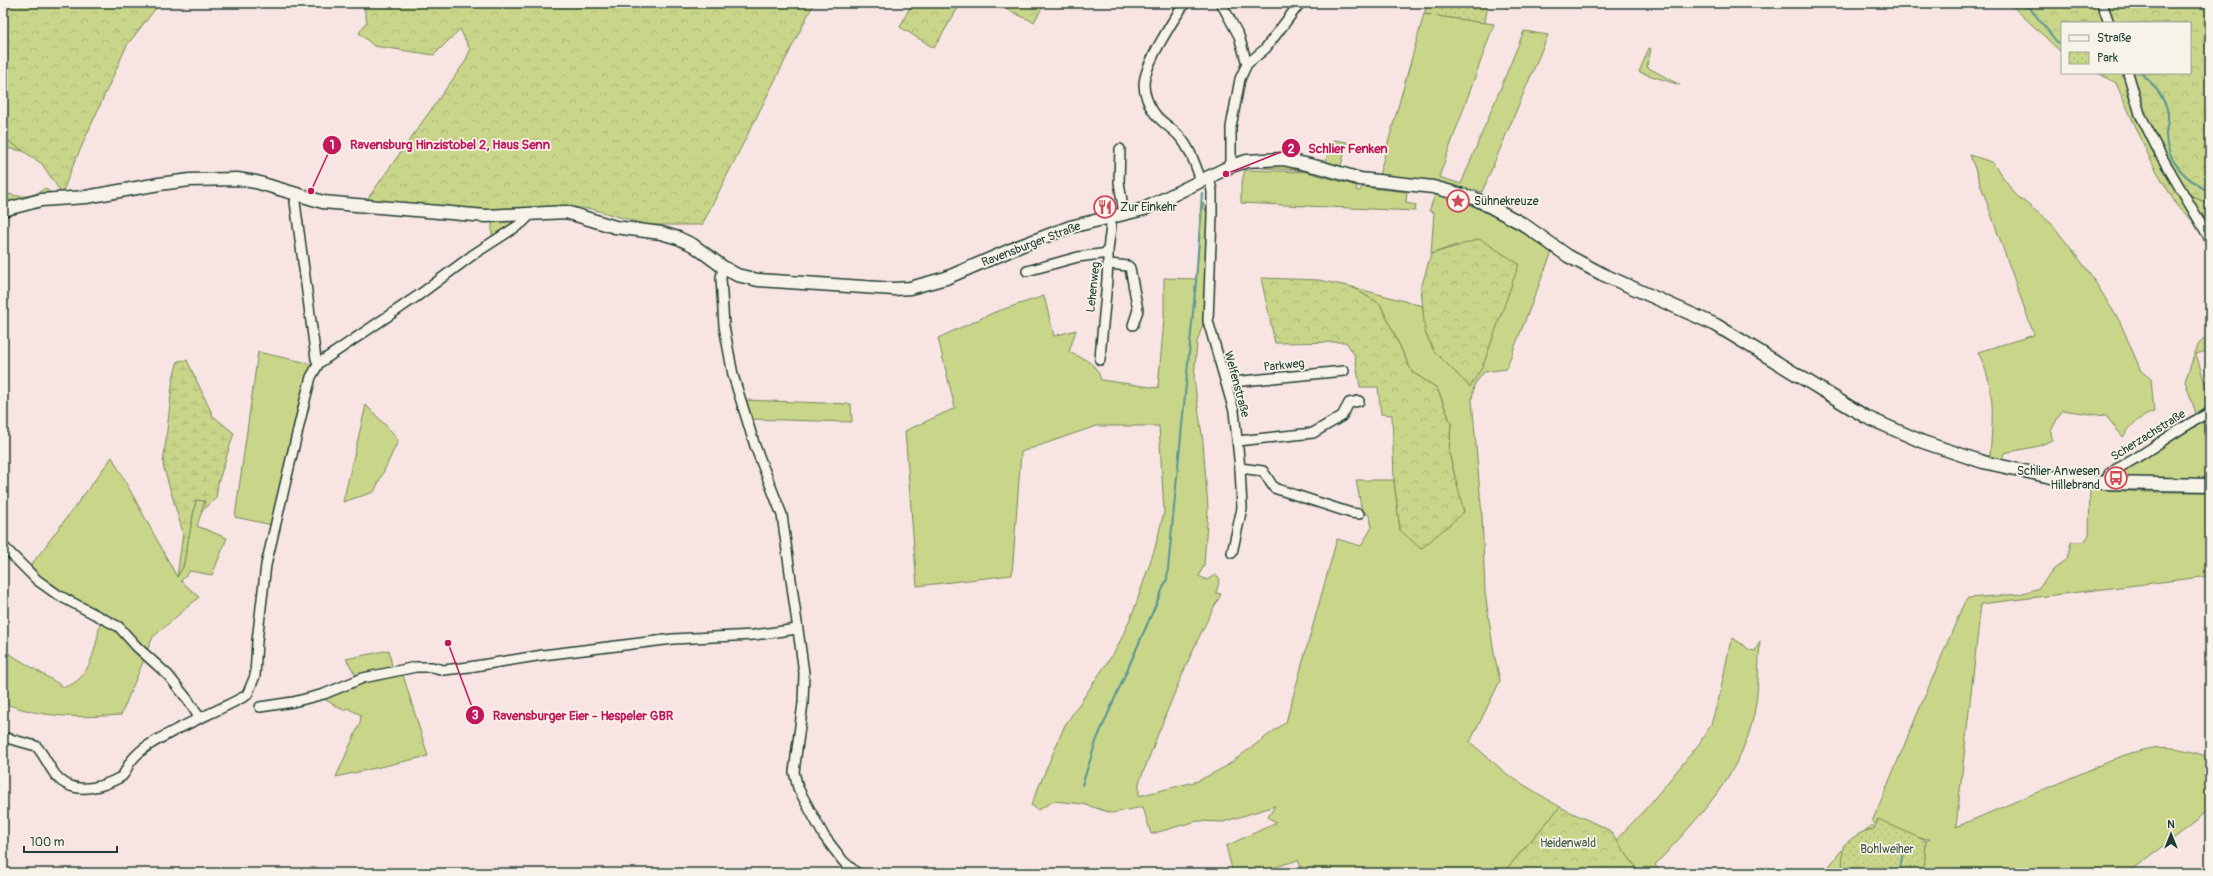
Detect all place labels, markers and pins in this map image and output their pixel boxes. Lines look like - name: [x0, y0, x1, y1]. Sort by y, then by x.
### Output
- callout: Ravensburg Hinzistobel 2, Haus Senn: [322, 132, 558, 157]
- callout: Schlier Fenken: [1281, 136, 1396, 161]
- place icon: Sühnekreuze: [1445, 188, 1471, 214]
- restaurant icon: Zur Einkehr: [1092, 194, 1118, 220]
- place label: Sühnekreuze: [1474, 194, 1539, 209]
- place label: Zur Einkehr: [1120, 200, 1178, 215]
- place label: Schlier Anwesen Hillebrand: [2017, 464, 2100, 493]
- bus stop icon: Schlier Anwesen Hillebrand: [2103, 465, 2129, 491]
- callout: Ravensburger Eier - Hespeler GBR: [465, 703, 682, 728]

